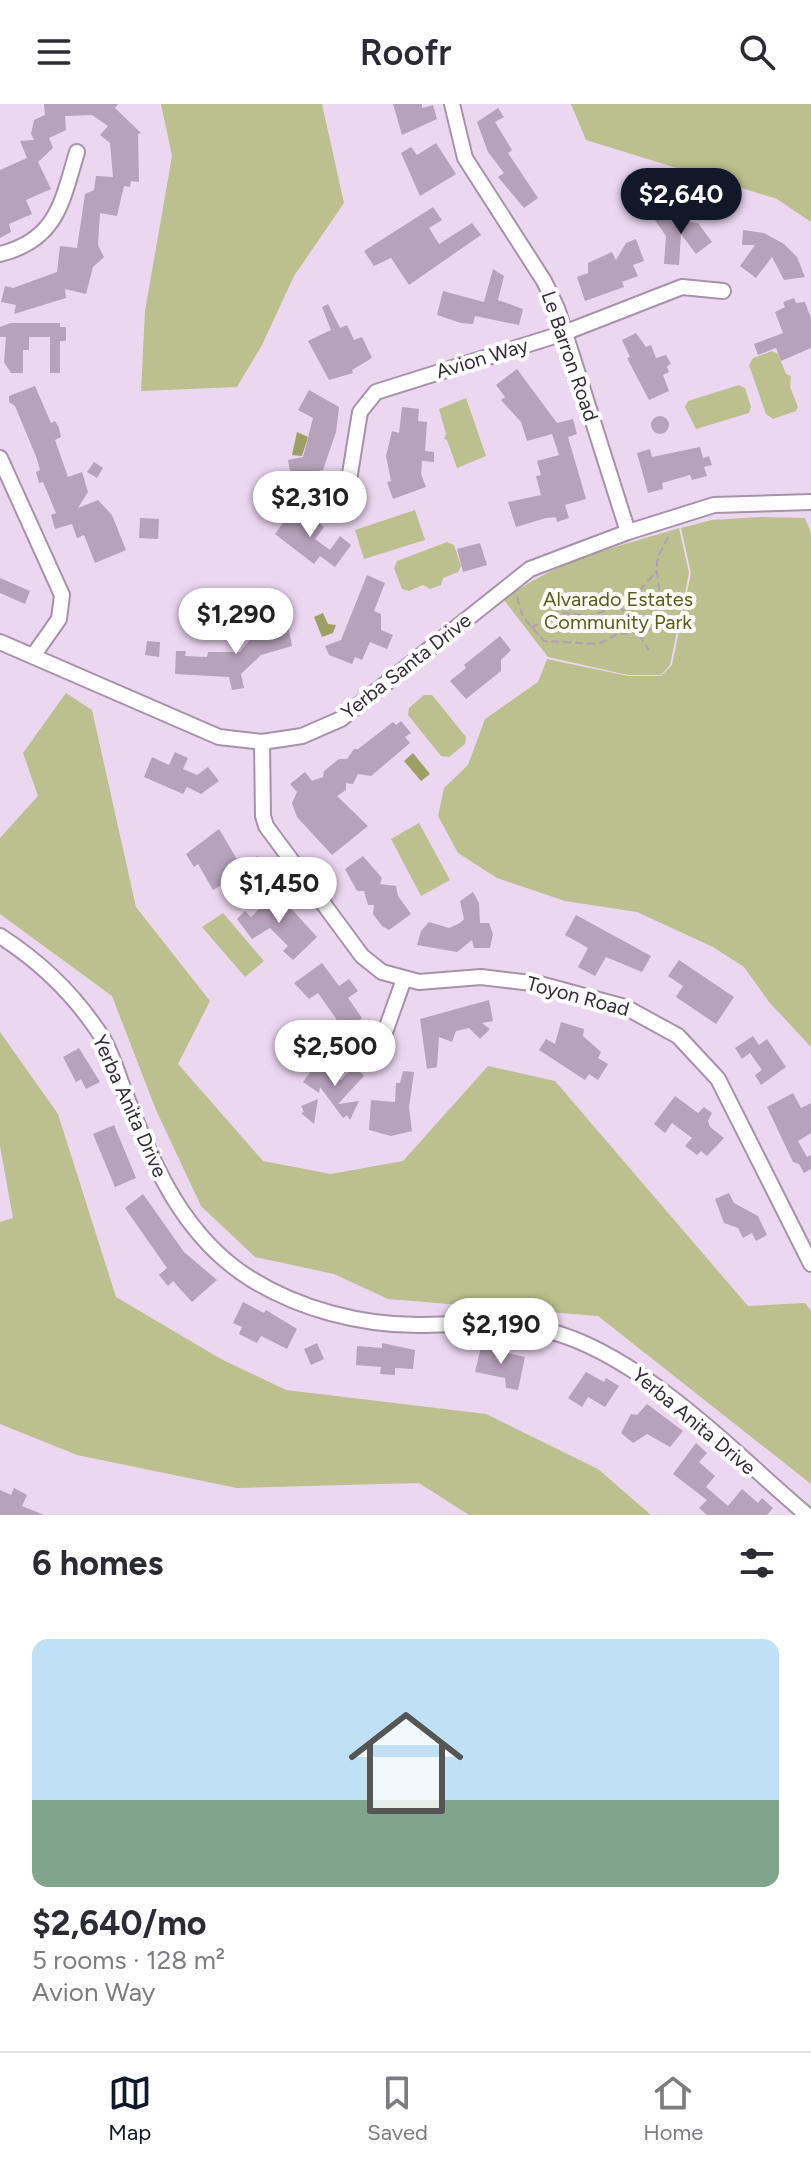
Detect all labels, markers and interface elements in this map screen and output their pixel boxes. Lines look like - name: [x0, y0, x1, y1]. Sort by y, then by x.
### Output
- icon: menu: [32, 30, 76, 74]
- icon: search: [735, 30, 779, 74]
- text: Roofr: [360, 31, 451, 74]
- pin: $2,640: [616, 168, 746, 236]
- text: $2,640: [639, 178, 723, 210]
- street label: Le Barron Road: [537, 288, 603, 424]
- street label: Avion Way: [433, 332, 531, 383]
- pin: $2,310: [245, 471, 375, 539]
- text: $2,310: [271, 481, 349, 513]
- park label: Alvarado Estates Community Park: [543, 587, 693, 634]
- pin: $1,290: [171, 588, 301, 656]
- text: $1,290: [196, 598, 276, 630]
- street label: Yerba Santa Drive: [336, 608, 476, 724]
- pin: $1,450: [214, 857, 344, 925]
- text: $1,450: [239, 867, 319, 899]
- street label: Toyon Road: [524, 971, 632, 1021]
- pin: $2,500: [270, 1020, 400, 1088]
- text: $2,500: [293, 1030, 377, 1062]
- street label: Yerba Anita Drive: [88, 1031, 172, 1181]
- pin: $2,190: [436, 1298, 566, 1366]
- text: $2,190: [461, 1308, 541, 1340]
- street label: Yerba Anita Drive: [627, 1362, 761, 1480]
- icon: filters: [735, 1541, 779, 1585]
- text: 6 homes: [32, 1543, 163, 1584]
- icon: home: [334, 1691, 478, 1835]
- text: $2,640/mo: [32, 1903, 207, 1944]
- text: 5 rooms · 128 m²: [32, 1944, 225, 1976]
- text: Avion Way: [32, 1976, 156, 2008]
- tab: Map: [108, 2071, 152, 2146]
- tab: Saved: [367, 2071, 428, 2146]
- tab: Home: [643, 2071, 703, 2146]

